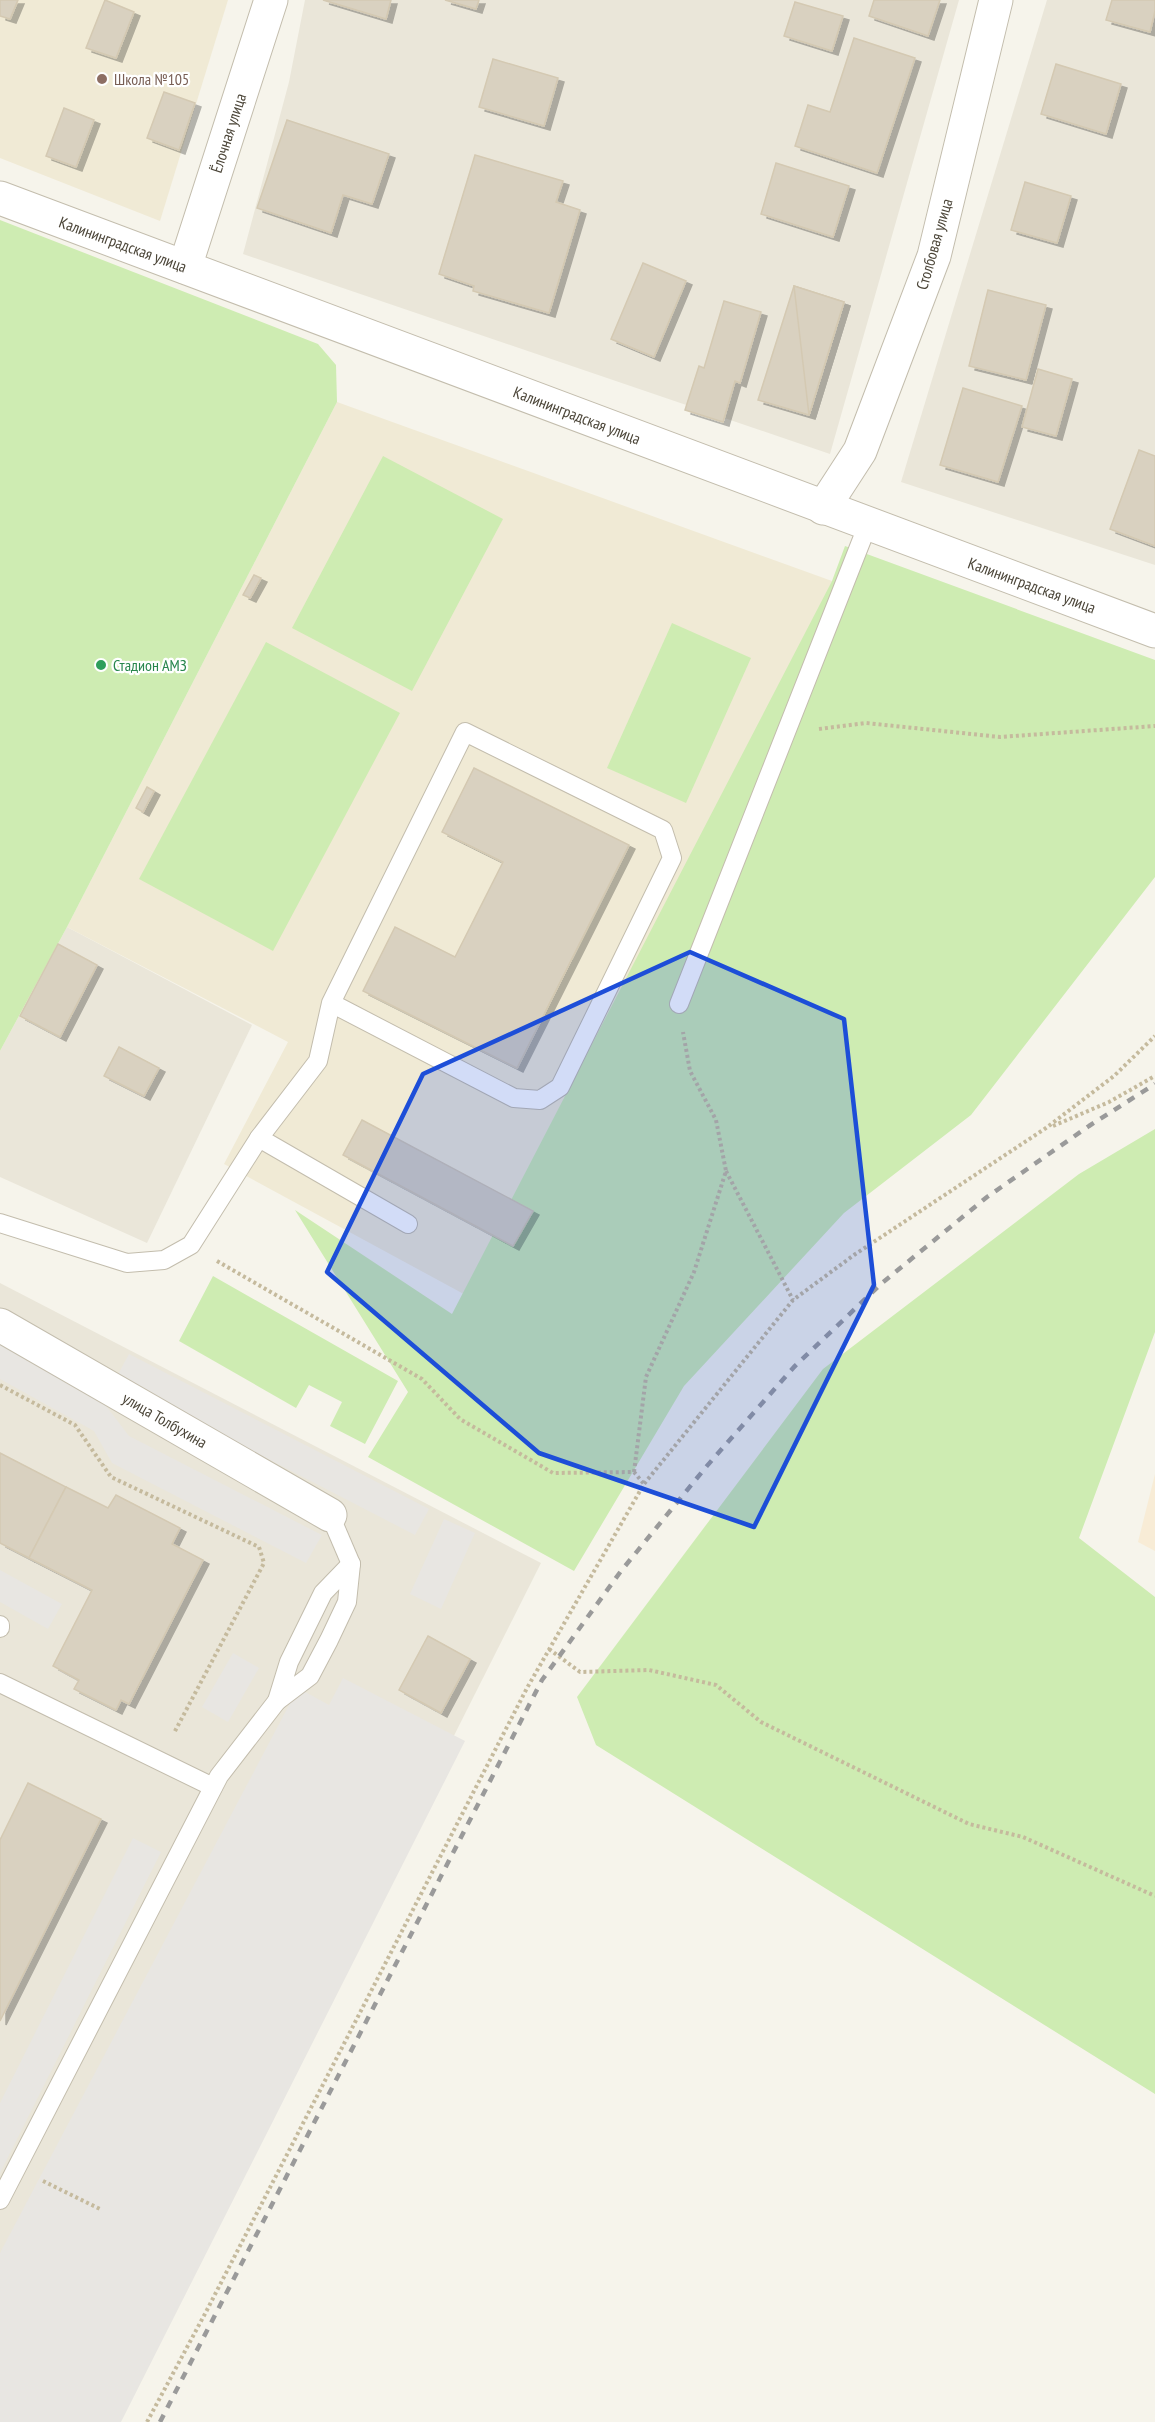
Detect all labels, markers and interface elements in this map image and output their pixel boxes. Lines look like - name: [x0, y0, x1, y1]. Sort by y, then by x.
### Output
- place label: Школа №105: [114, 69, 189, 89]
- marker: Школа №105: [95, 72, 109, 86]
- street label: Ёлочная улица: [206, 91, 250, 175]
- street label: Столбовая улица: [911, 196, 957, 292]
- street label: Калининградская улица: [56, 212, 190, 276]
- street label: Калининградская улица: [511, 382, 643, 448]
- street label: Калининградская улица: [965, 553, 1099, 617]
- place label: Стадион АМЗ: [113, 655, 187, 675]
- marker: Стадион АМЗ: [94, 658, 108, 672]
- street label: улица Толбухина: [119, 1388, 211, 1452]

